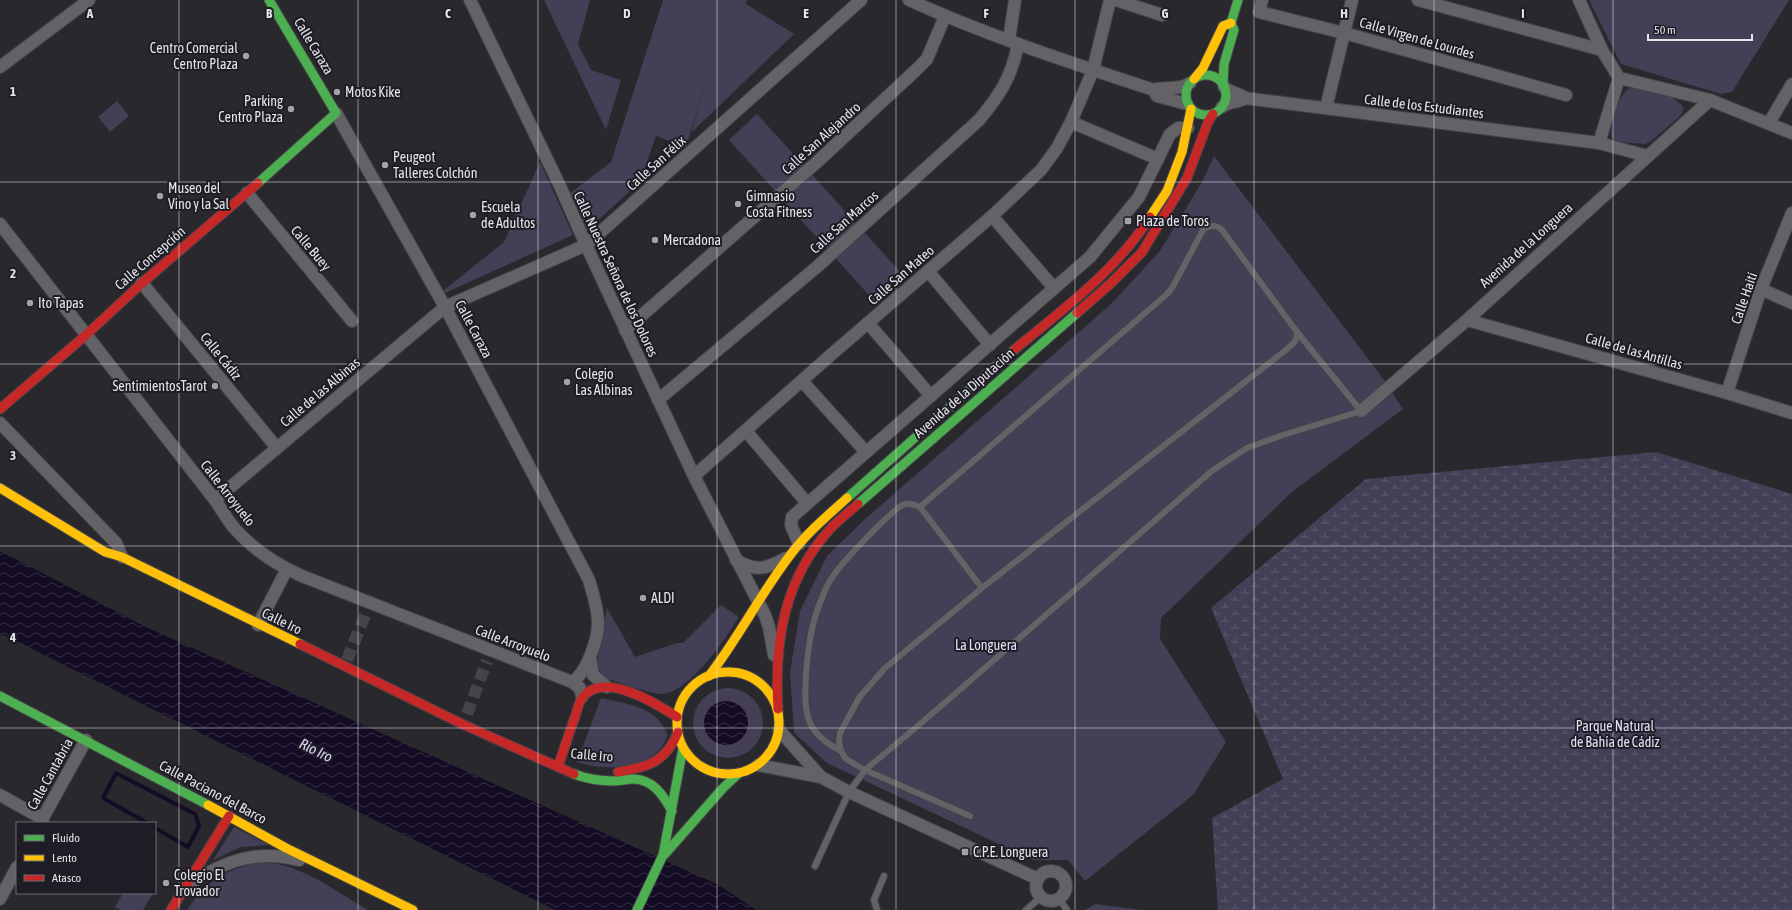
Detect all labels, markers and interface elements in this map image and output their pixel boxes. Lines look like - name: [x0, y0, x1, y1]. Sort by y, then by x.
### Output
- text: A: [86, 6, 94, 21]
- text: B: [266, 6, 273, 21]
- text: C: [445, 6, 451, 21]
- text: D: [623, 6, 631, 21]
- text: E: [803, 6, 809, 21]
- text: F: [983, 6, 989, 21]
- text: G: [1162, 6, 1169, 21]
- text: H: [1340, 6, 1348, 21]
- text: I: [1521, 6, 1525, 21]
- street label: Calle Virgen de Lourdes: [1358, 14, 1476, 62]
- street label: Calle Caraza: [291, 15, 337, 77]
- scale bar: [1648, 16, 1752, 42]
- text: 50 m: [1654, 23, 1676, 37]
- place label: Centro Comercial Centro Plaza: [150, 40, 238, 72]
- marker: Centro Comercial Centro Plaza: [241, 51, 251, 61]
- text: 1: [10, 84, 16, 99]
- place label: Motos Kike: [345, 84, 401, 100]
- marker: Motos Kike: [332, 87, 342, 97]
- street label: Calle de los Estudiantes: [1363, 91, 1485, 121]
- place label: Parking Centro Plaza: [218, 93, 283, 125]
- street label: Calle San Alejandro: [778, 99, 864, 177]
- marker: Parking Centro Plaza: [286, 104, 296, 114]
- street label: Calle San Félix: [623, 132, 689, 194]
- place label: Peugeot Talleres Colchón: [393, 149, 477, 181]
- marker: Peugeot Talleres Colchón: [380, 160, 390, 170]
- place label: Museo del Vino y la Sal: [168, 180, 230, 212]
- street label: Calle San Marcos: [807, 187, 881, 257]
- place label: Gimnasio Costa Fitness: [746, 188, 812, 220]
- street label: Calle Nuestra Señora de los Dolores: [571, 189, 661, 359]
- marker: Museo del Vino y la Sal: [155, 191, 165, 201]
- place label: Escuela de Adultos: [481, 199, 535, 231]
- marker: Gimnasio Costa Fitness: [733, 199, 743, 209]
- street label: Avenida de la Longuera: [1476, 199, 1576, 291]
- marker: Escuela de Adultos: [468, 210, 478, 220]
- place label: Plaza de Toros: [1136, 213, 1209, 229]
- marker: Plaza de Toros: [1123, 216, 1133, 226]
- street label: Calle Buey: [288, 222, 335, 274]
- street label: Calle Concepción: [112, 223, 188, 293]
- place label: Mercadona: [663, 232, 721, 248]
- marker: Mercadona: [650, 235, 660, 245]
- street label: Calle San Mateo: [865, 242, 937, 308]
- text: 2: [10, 266, 16, 281]
- street label: Calle Haití: [1728, 270, 1760, 326]
- place label: Ito Tapas: [38, 295, 84, 311]
- street label: Calle Caraza: [452, 297, 496, 361]
- marker: Ito Tapas: [25, 298, 35, 308]
- street label: Calle Cádiz: [197, 329, 245, 383]
- street label: Calle de las Antillas: [1584, 330, 1684, 373]
- street label: Avenida de la Diputación: [911, 345, 1017, 441]
- street label: Calle de las Albinas: [277, 354, 363, 430]
- place label: Colegio Las Albinas: [575, 366, 633, 398]
- marker: Colegio Las Albinas: [562, 377, 572, 387]
- place label: SentimientosTarot: [112, 378, 207, 394]
- marker: SentimientosTarot: [210, 381, 220, 391]
- text: 3: [10, 448, 16, 463]
- street label: Calle Arroyuelo: [197, 457, 259, 529]
- place label: ALDI: [651, 590, 675, 606]
- marker: ALDI: [638, 593, 648, 603]
- street label: Calle Iro: [259, 604, 305, 638]
- street label: Calle Arroyuelo: [473, 621, 553, 665]
- text: 4: [9, 630, 16, 645]
- park label: La Longuera: [955, 637, 1017, 653]
- park label: Parque Natural de Bahía de Cádiz: [1570, 718, 1660, 750]
- water label: Rio Iro: [297, 735, 335, 765]
- street label: Calle Cantabria: [24, 736, 76, 812]
- street label: Calle Iro: [570, 745, 614, 765]
- street label: Calle Paciano del Barco: [157, 757, 269, 827]
- legend: [16, 822, 156, 894]
- text: Fluido: [52, 831, 80, 845]
- place label: C.P.E. Longuera: [973, 844, 1048, 860]
- marker: C.P.E. Longuera: [960, 847, 970, 857]
- text: Lento: [52, 851, 77, 865]
- place label: Colegio El Trovador: [174, 867, 225, 899]
- text: Atasco: [52, 871, 82, 885]
- marker: Colegio El Trovador: [161, 878, 171, 888]

